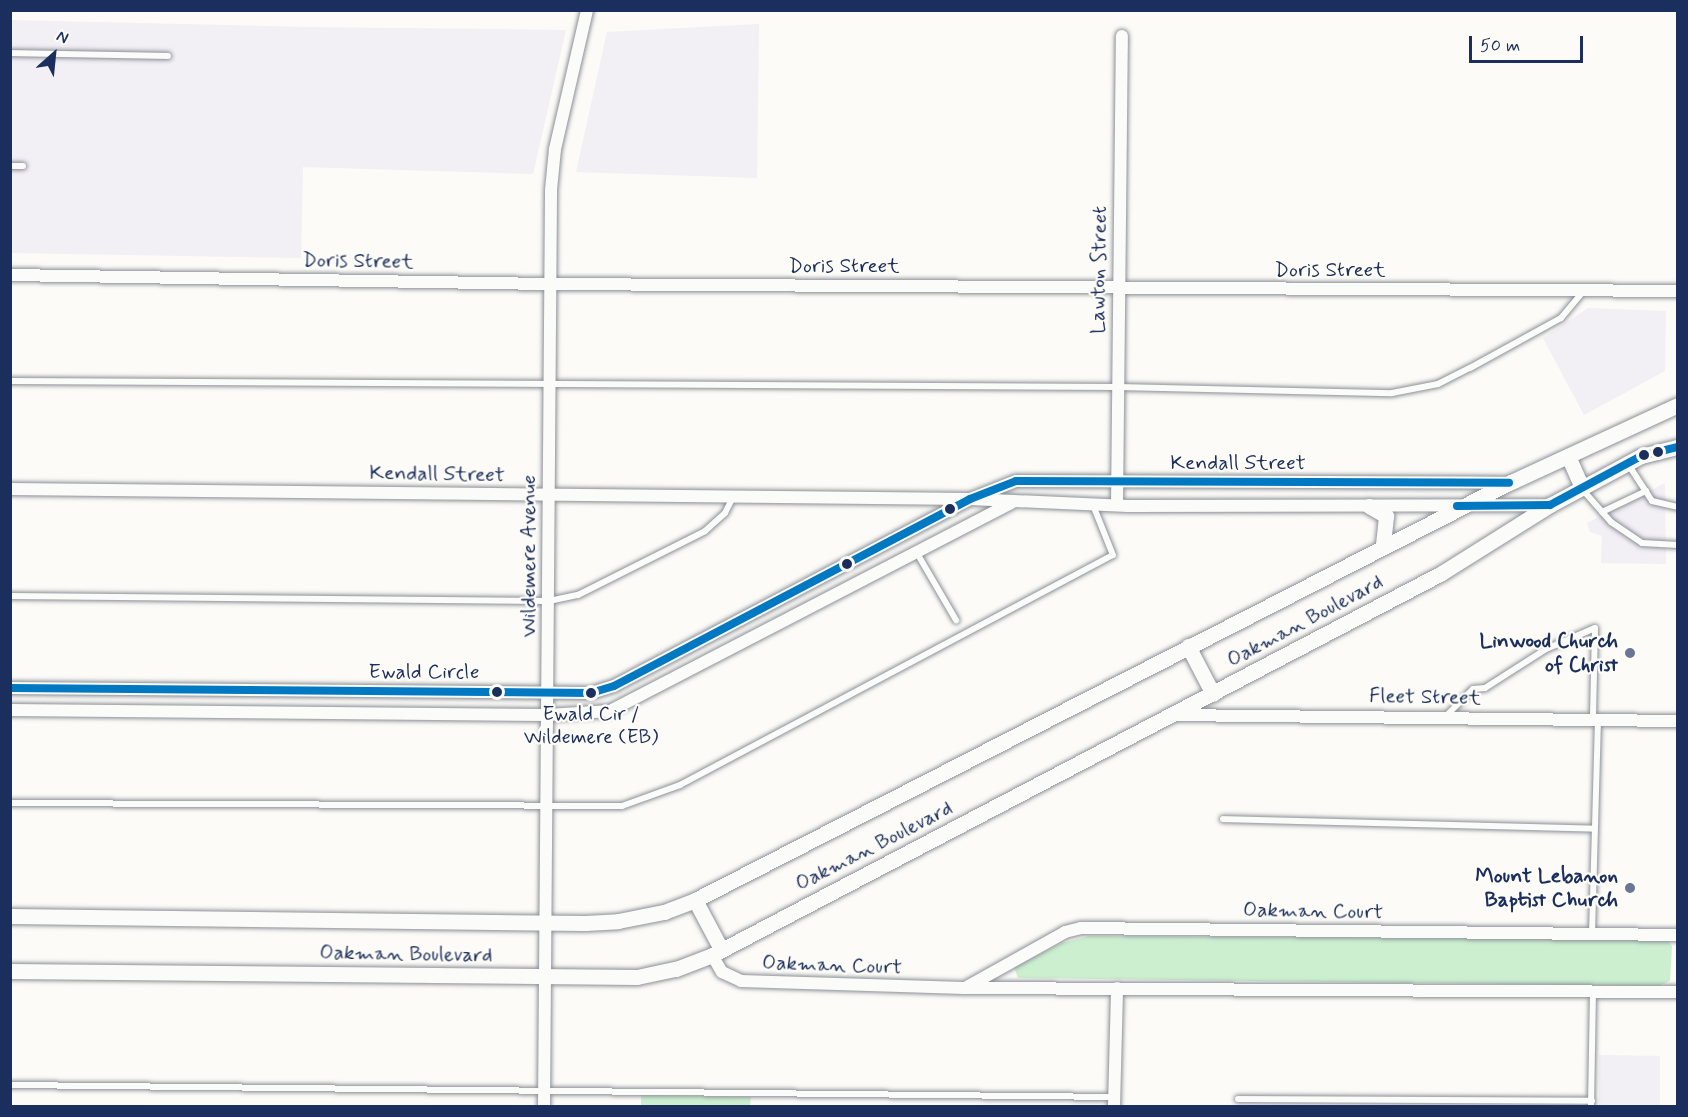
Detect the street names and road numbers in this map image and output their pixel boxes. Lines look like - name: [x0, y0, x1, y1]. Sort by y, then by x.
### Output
- street label: Lawton Street: [1085, 204, 1113, 336]
- street label: Doris Street: [302, 247, 414, 275]
- street label: Doris Street: [788, 253, 900, 279]
- street label: Doris Street: [1274, 257, 1386, 283]
- street label: Kendall Street: [1171, 450, 1305, 476]
- street label: Kendall Street: [370, 460, 504, 488]
- street label: Wildemere Avenue: [516, 473, 542, 639]
- street label: Oakman Boulevard: [1223, 569, 1387, 673]
- street label: Ewald Circle: [369, 659, 479, 685]
- street label: Fleet Street: [1369, 683, 1481, 711]
- street label: Oakman Boulevard: [791, 795, 957, 897]
- street label: Oakman Court: [1243, 897, 1383, 925]
- street label: Oakman Boulevard: [319, 940, 493, 968]
- street label: Oakman Court: [762, 950, 902, 980]

